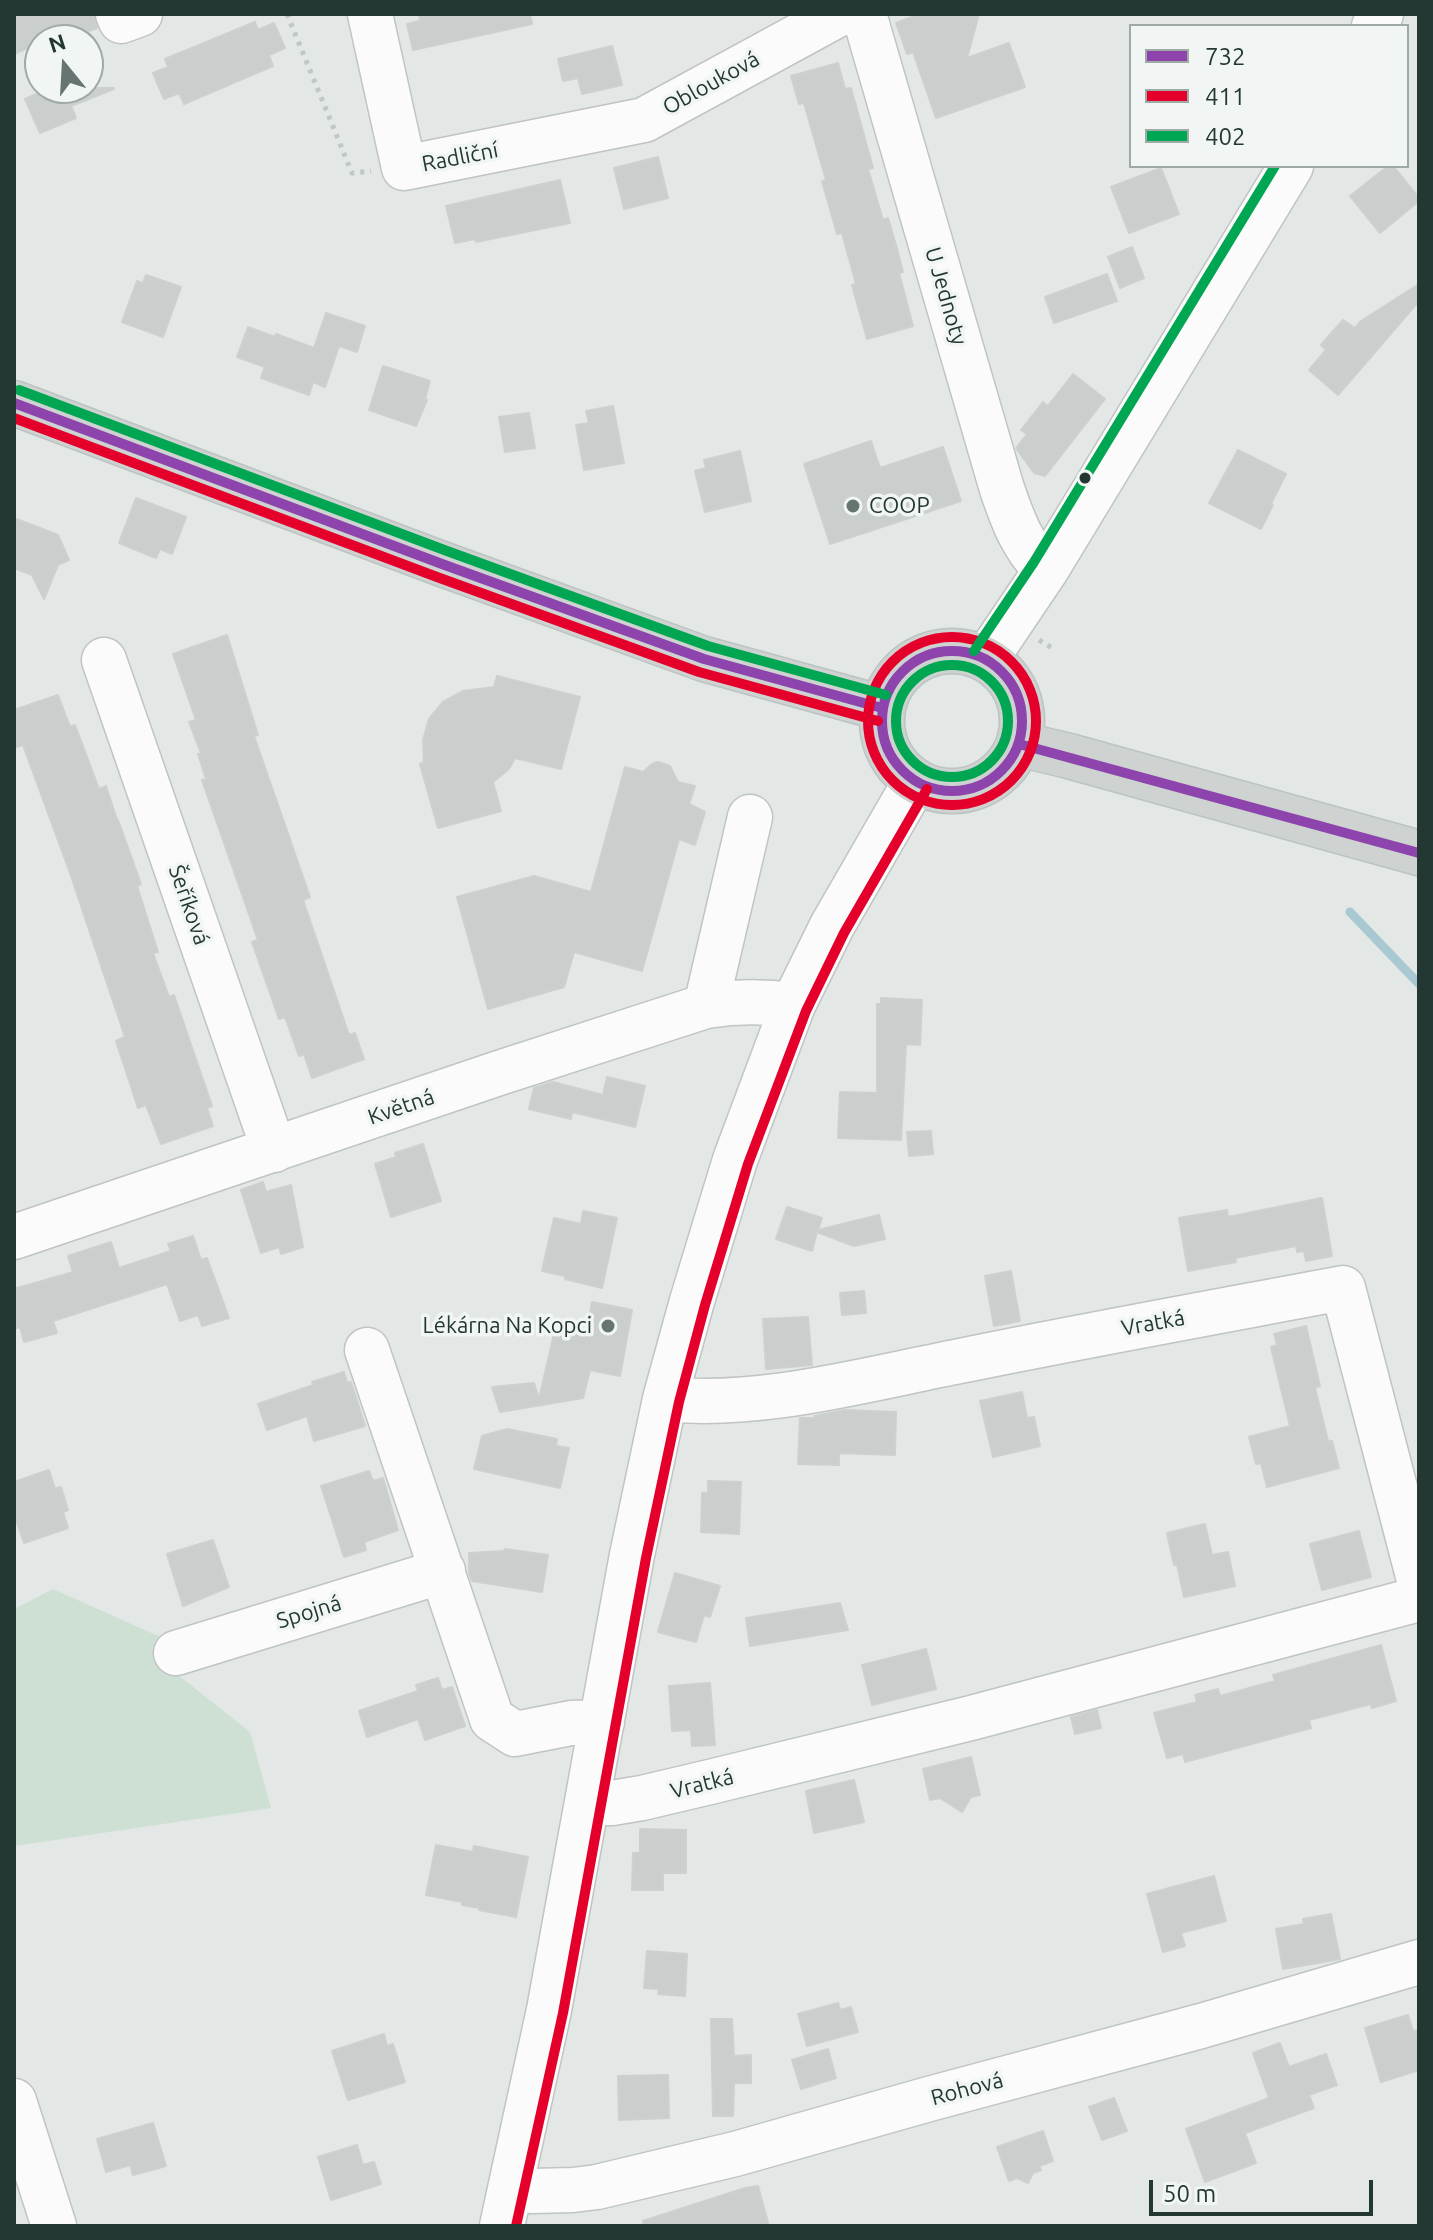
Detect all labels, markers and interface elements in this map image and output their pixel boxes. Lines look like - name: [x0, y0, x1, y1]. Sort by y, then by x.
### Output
- north arrow: [24, 24, 104, 104]
- legend: [1129, 24, 1409, 168]
- text: N: [45, 28, 69, 57]
- text: 732: [1205, 43, 1246, 70]
- street label: Oblouková: [658, 46, 764, 120]
- text: 411: [1205, 83, 1246, 110]
- text: 402: [1205, 123, 1246, 150]
- street label: Radliční: [420, 137, 500, 177]
- street label: U Jednoty: [919, 244, 973, 348]
- unlabelled marker: [1077, 470, 1093, 486]
- place label: COOP: [869, 493, 930, 519]
- marker: COOP: [844, 497, 862, 515]
- street label: Šeříková: [163, 862, 215, 948]
- street label: Květná: [364, 1083, 438, 1131]
- street label: Vratká: [1119, 1304, 1187, 1342]
- place label: Lékárna Na Kopci: [423, 1313, 592, 1339]
- marker: Lékárna Na Kopci: [599, 1317, 617, 1335]
- street label: Spojná: [273, 1590, 345, 1634]
- street label: Vratká: [668, 1763, 736, 1805]
- street label: Rohová: [928, 2067, 1006, 2111]
- scale bar: [1153, 2164, 1377, 2214]
- text: 50 m: [1163, 2180, 1216, 2207]

